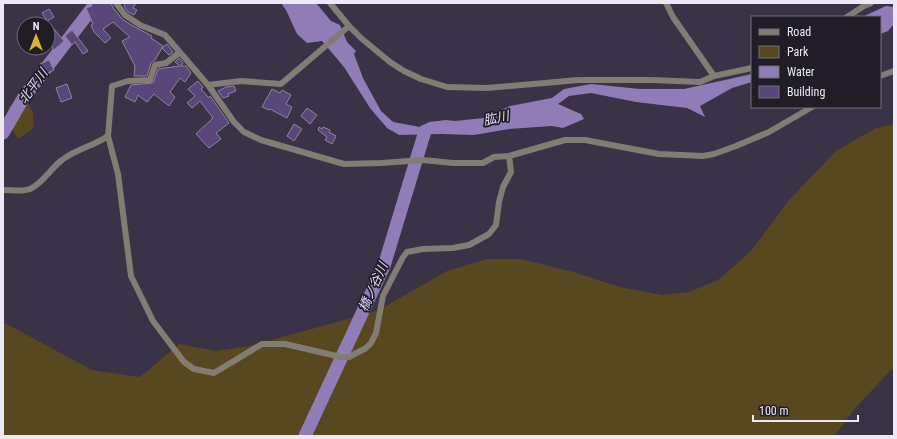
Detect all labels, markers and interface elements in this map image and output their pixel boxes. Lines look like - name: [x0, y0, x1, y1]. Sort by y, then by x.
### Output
- north arrow: [16, 16, 56, 56]
- legend: [751, 16, 881, 108]
- text: N: [33, 20, 40, 33]
- text: Road: [787, 25, 811, 39]
- text: Park: [787, 45, 809, 59]
- water label: 北平川: [15, 64, 52, 106]
- text: Water: [787, 65, 815, 79]
- text: Building: [787, 85, 825, 99]
- water label: 肱川: [482, 108, 512, 128]
- water label: 橋ノ谷川: [356, 258, 391, 314]
- scale bar: [753, 397, 858, 423]
- text: 100 m: [759, 404, 789, 418]

